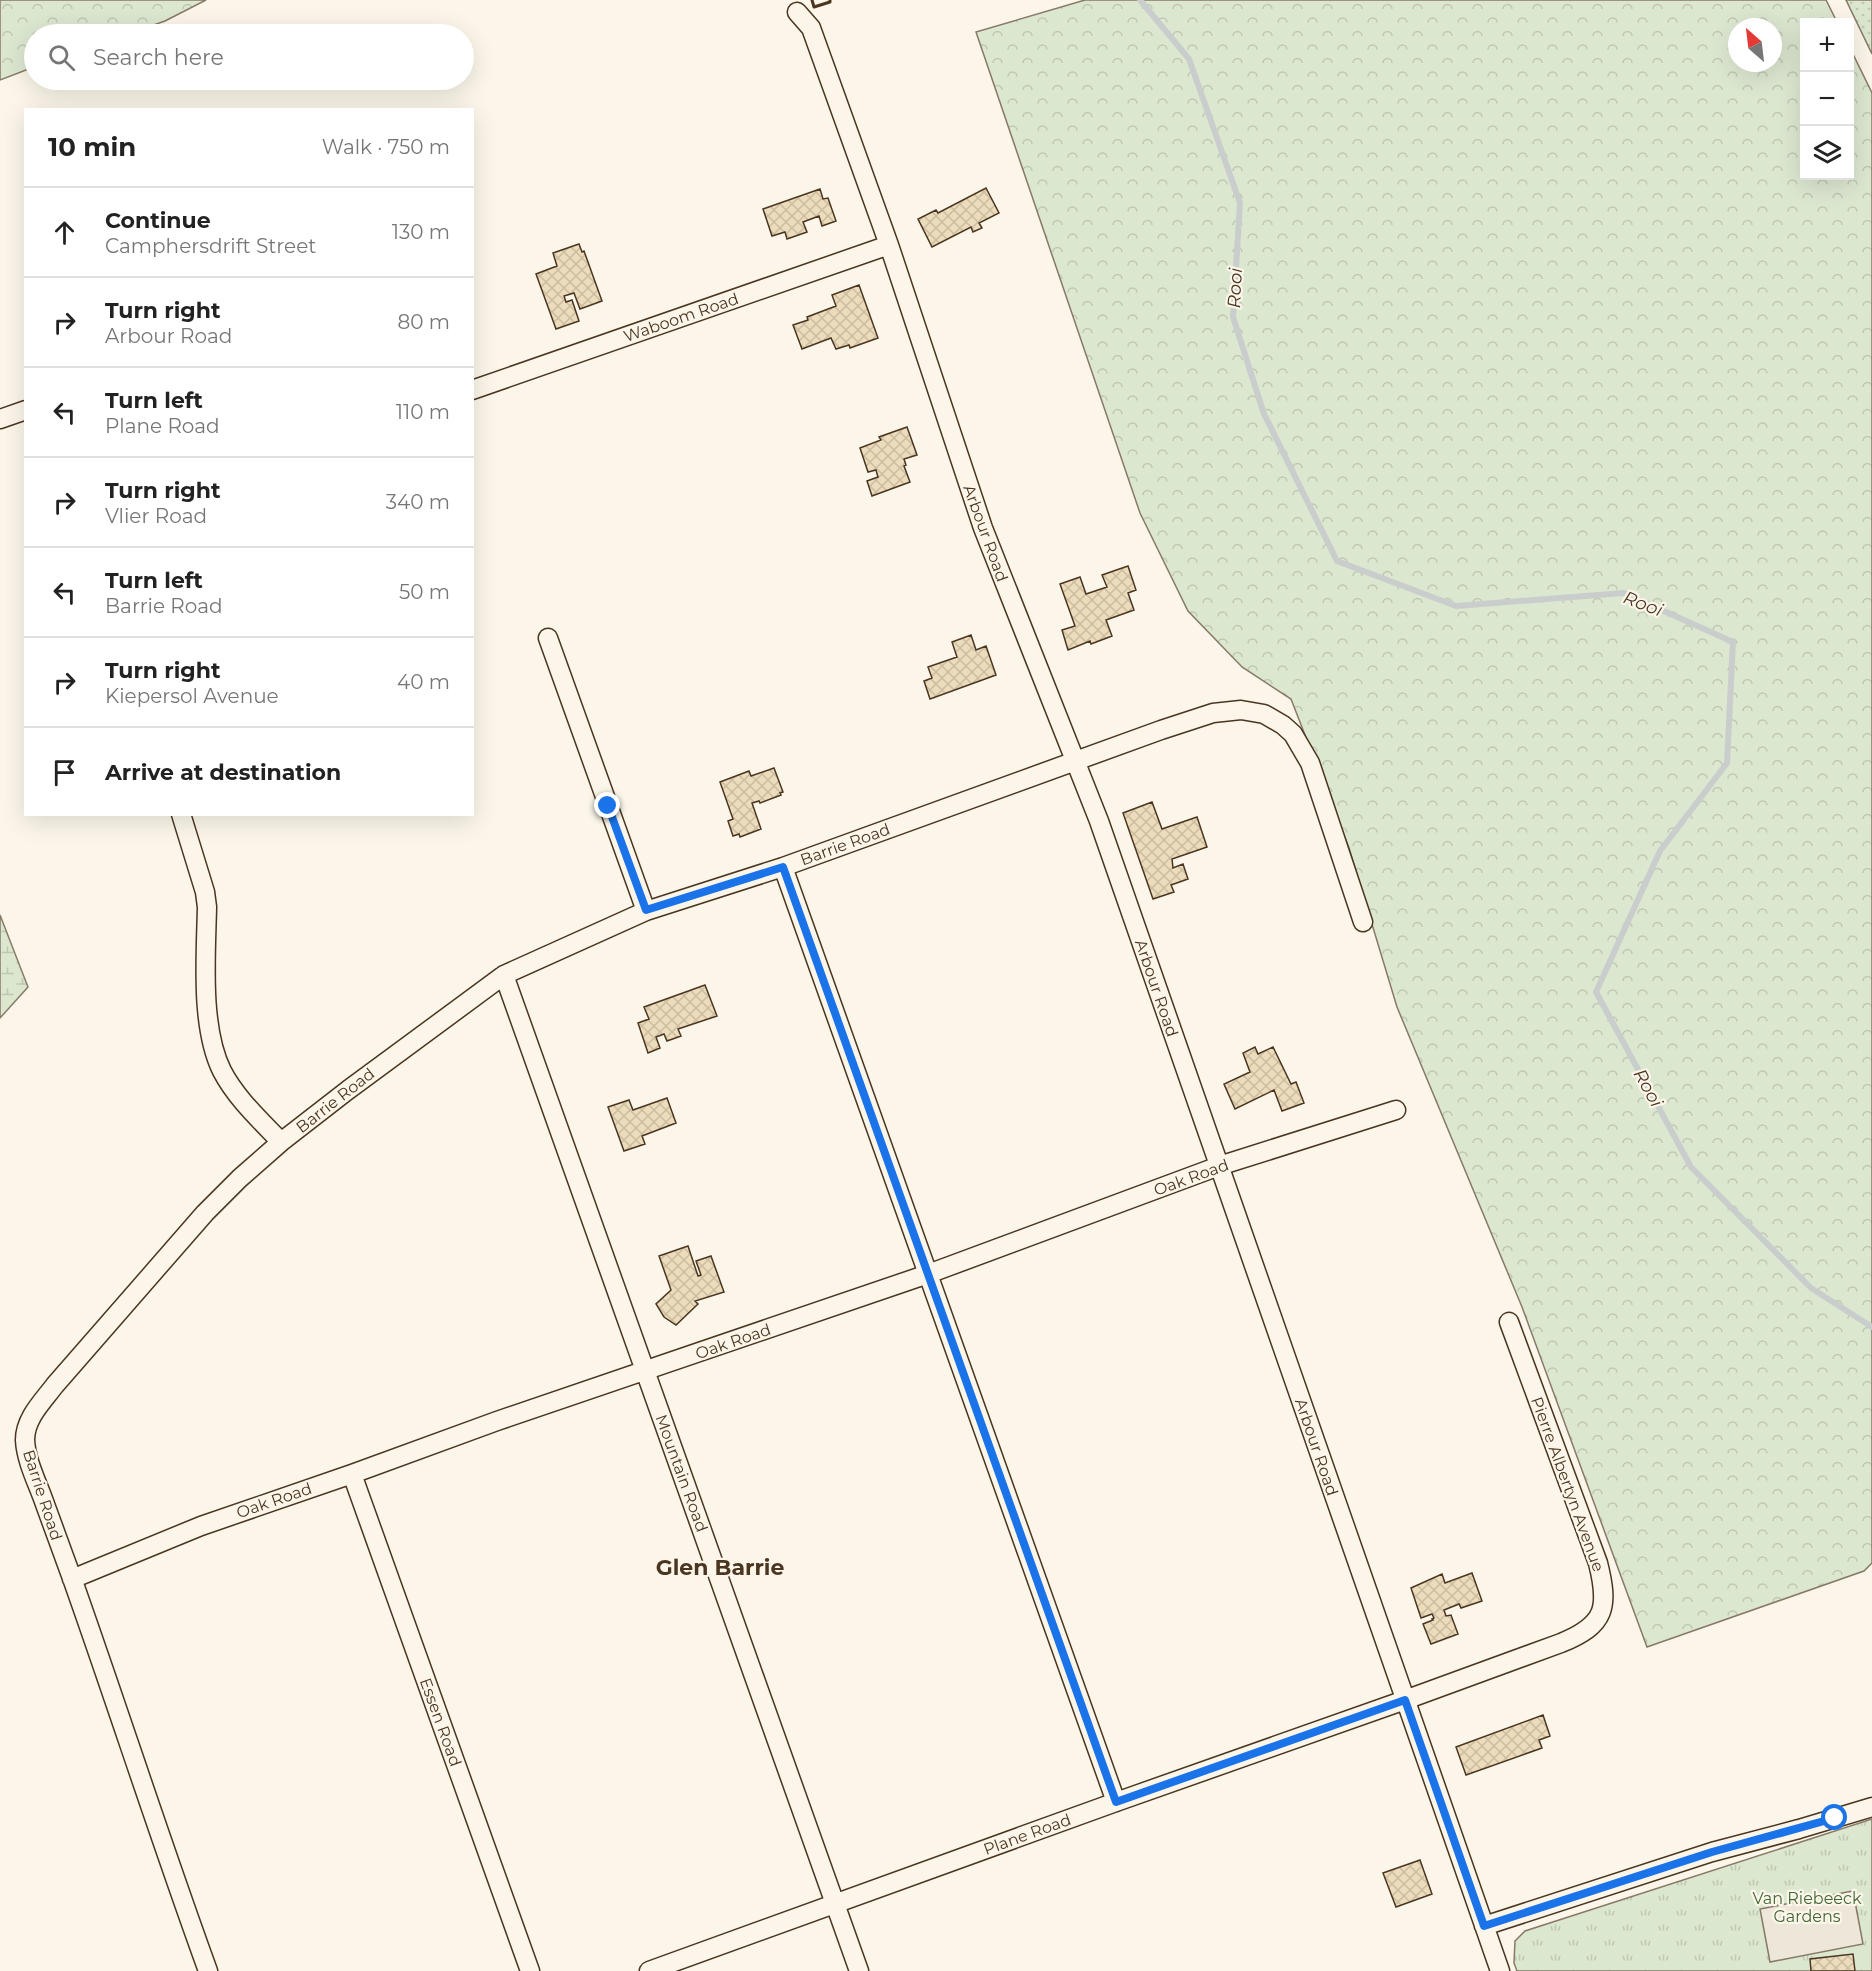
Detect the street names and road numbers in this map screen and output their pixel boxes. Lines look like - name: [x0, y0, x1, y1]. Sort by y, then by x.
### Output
- street label: Waboom Road: [621, 289, 741, 346]
- street label: Arbour Road: [959, 482, 1012, 584]
- street label: Barrie Road: [798, 819, 893, 869]
- street label: Arbour Road: [1131, 937, 1182, 1039]
- street label: Barrie Road: [292, 1064, 378, 1137]
- street label: Oak Road: [1151, 1155, 1231, 1200]
- street label: Oak Road: [693, 1320, 773, 1363]
- street label: Pierre Albertyn Avenue: [1527, 1394, 1608, 1574]
- street label: Arbour Road: [1291, 1396, 1342, 1498]
- street label: Mountain Road: [651, 1412, 712, 1535]
- street label: Barrie Road: [19, 1447, 66, 1543]
- street label: Oak Road: [234, 1479, 314, 1522]
- street label: Essen Road: [416, 1675, 465, 1769]
- street label: Plane Road: [981, 1810, 1074, 1859]

